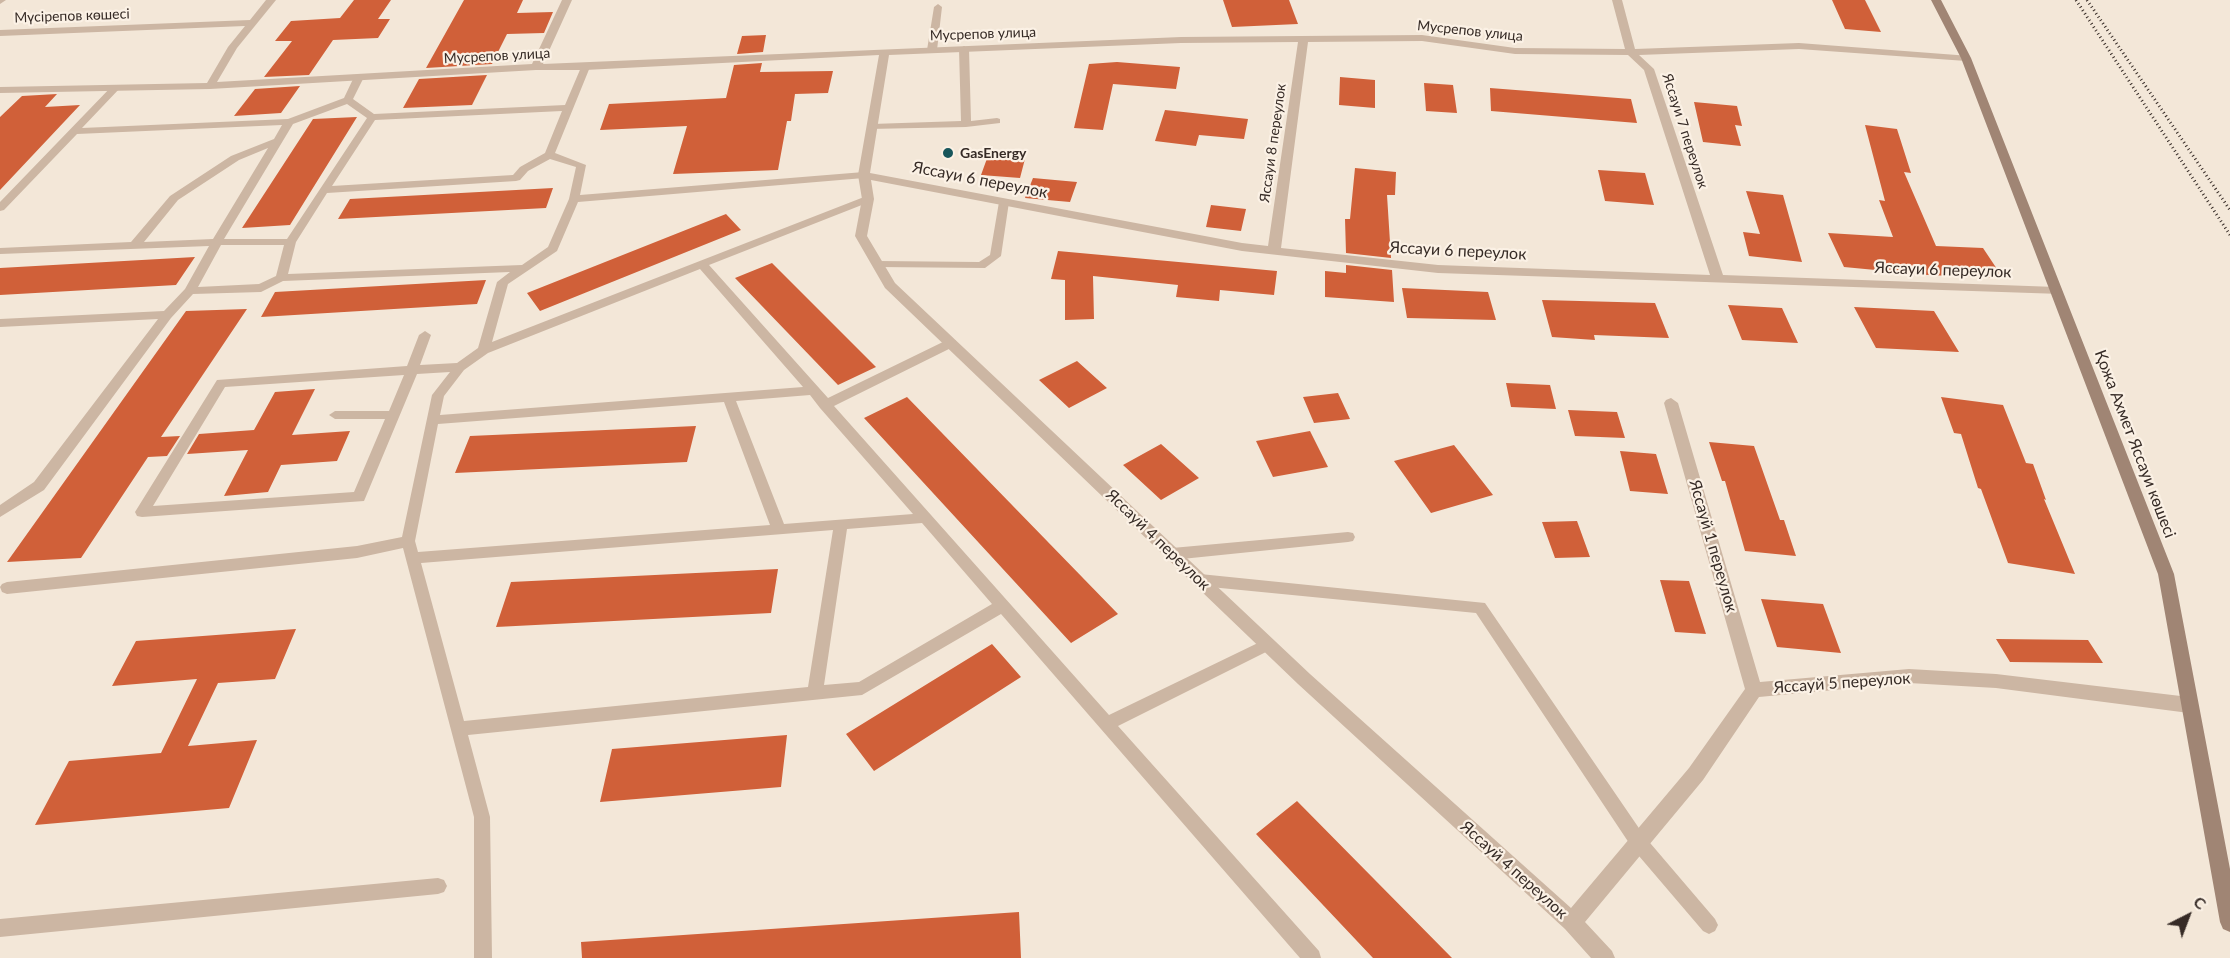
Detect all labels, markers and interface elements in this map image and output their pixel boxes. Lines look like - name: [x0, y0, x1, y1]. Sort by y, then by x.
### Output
- street label: Мүсірепов көшесі: [14, 6, 130, 26]
- street label: Мусрепов улица: [1416, 17, 1524, 45]
- street label: Мусрепов улица: [930, 24, 1036, 44]
- street label: Мусрепов улица: [443, 45, 551, 67]
- street label: Яссауи 7 переулок: [1658, 71, 1712, 191]
- street label: Яссауи 8 переулок: [1256, 82, 1290, 204]
- place label: GasEnergy: [960, 145, 1026, 161]
- marker: GasEnergy: [941, 146, 955, 160]
- street label: Яссауи 6 переулок: [911, 157, 1049, 203]
- street label: Яссауи 6 переулок: [1389, 238, 1527, 264]
- street label: Яссауи 6 переулок: [1874, 258, 2012, 282]
- street label: Қожа Ахмет Яссауи көшесі: [2090, 347, 2180, 541]
- street label: Яссауй 1 переулок: [1685, 477, 1741, 615]
- street label: Яссауй 4 переулок: [1102, 485, 1214, 595]
- street label: Яссауй 5 переулок: [1773, 669, 1911, 697]
- street label: Яссауй 4 переулок: [1457, 817, 1571, 923]
- north arrow: [2158, 886, 2218, 946]
- text: С: [2190, 892, 2211, 913]

